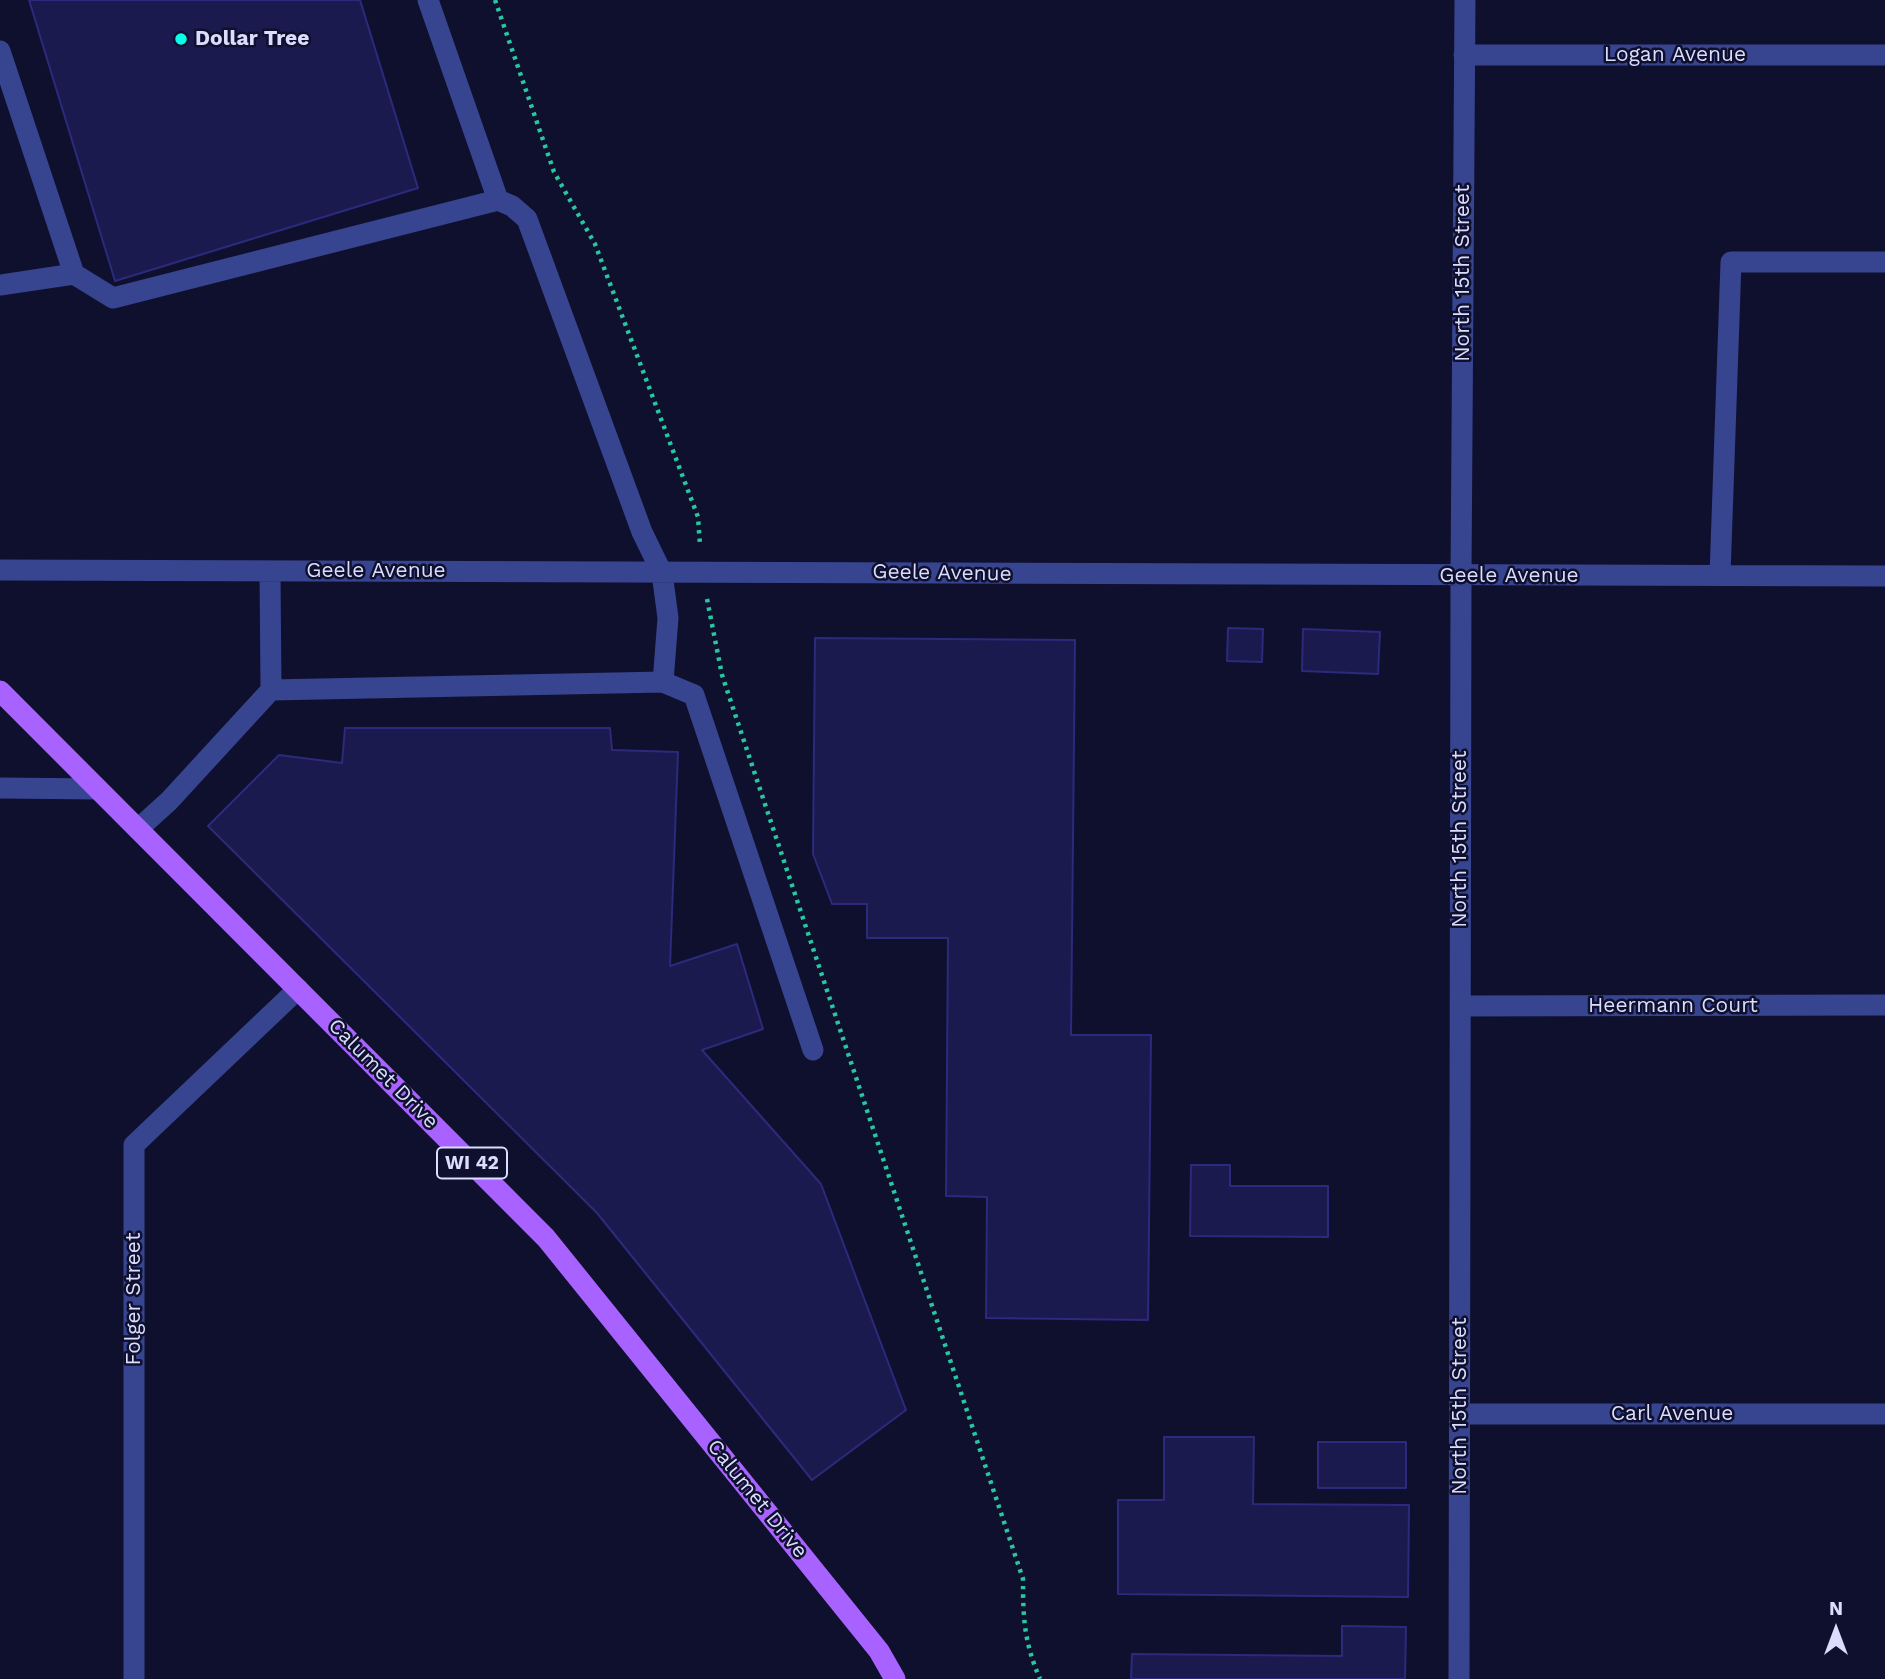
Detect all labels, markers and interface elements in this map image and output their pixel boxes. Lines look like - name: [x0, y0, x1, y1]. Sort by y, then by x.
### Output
- place label: Dollar Tree: [195, 26, 309, 52]
- marker: Dollar Tree: [173, 31, 189, 47]
- street label: Logan Avenue: [1604, 42, 1746, 68]
- street label: North 15th Street: [1450, 184, 1476, 362]
- street label: Geele Avenue: [306, 558, 446, 584]
- street label: Geele Avenue: [872, 559, 1012, 587]
- street label: Geele Avenue: [1439, 563, 1579, 589]
- street label: North 15th Street: [1447, 750, 1473, 928]
- street label: Heermann Court: [1588, 993, 1758, 1019]
- street label: Calumet Drive: [323, 1014, 443, 1134]
- road number: WI 42: [437, 1148, 507, 1178]
- street label: Folger Street: [121, 1233, 147, 1365]
- street label: North 15th Street: [1447, 1317, 1473, 1495]
- street label: Carl Avenue: [1611, 1401, 1733, 1427]
- street label: Calumet Drive: [701, 1434, 813, 1564]
- north arrow: [1801, 1595, 1871, 1665]
- text: N: [1829, 1597, 1843, 1620]

